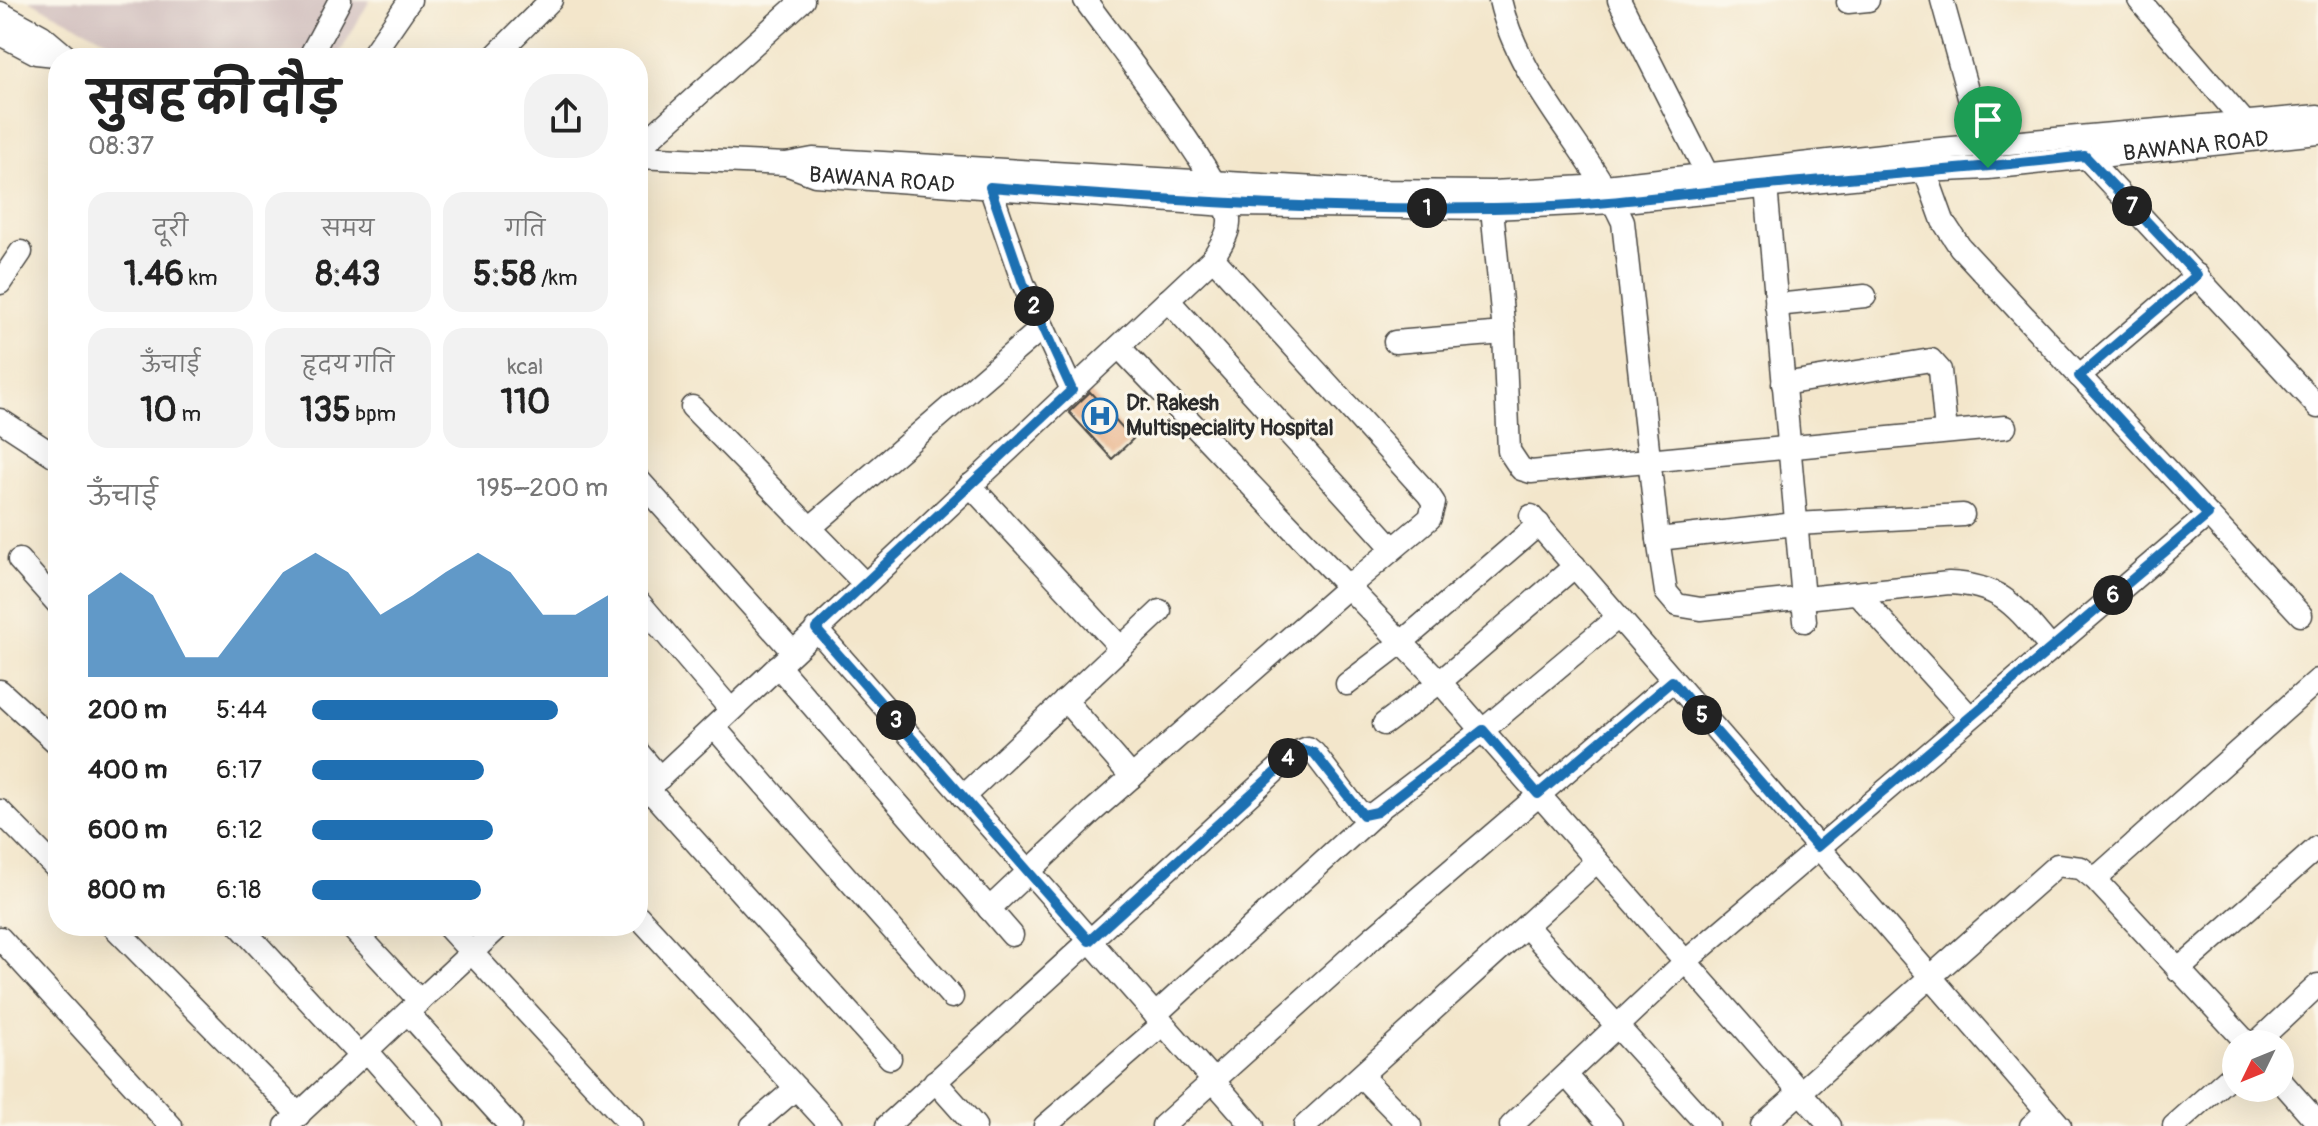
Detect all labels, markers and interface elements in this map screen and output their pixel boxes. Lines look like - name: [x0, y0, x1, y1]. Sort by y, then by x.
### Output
- text: सुबह की दौड़: [88, 72, 340, 127]
- button: share: [524, 74, 608, 158]
- pin: [1954, 86, 2022, 168]
- icon: arrive: [1966, 98, 2010, 142]
- street label: BAWANA ROAD: [2122, 124, 2270, 168]
- text: 08:37: [88, 130, 154, 162]
- street label: BAWANA ROAD: [808, 161, 956, 199]
- pin: 7: [2112, 186, 2152, 226]
- pin: 1: [1407, 188, 1447, 228]
- text: 7: [2126, 192, 2138, 220]
- text: 1: [1423, 194, 1431, 222]
- text: दूरी: [153, 215, 188, 243]
- text: समय: [322, 215, 374, 243]
- text: गति: [505, 215, 545, 243]
- text: 1.46: [124, 253, 184, 296]
- text: 8:43: [316, 253, 380, 296]
- text: 5:58: [473, 253, 536, 296]
- text: km: [184, 264, 218, 292]
- text: /km: [536, 264, 578, 292]
- pin: 2: [1014, 286, 1054, 326]
- text: 2: [1028, 292, 1040, 320]
- text: ऊँचाई: [141, 351, 200, 379]
- text: हृदय गति: [302, 351, 394, 379]
- text: kcal: [507, 353, 543, 381]
- text: 110: [500, 381, 550, 424]
- text: 10: [140, 389, 177, 432]
- text: 135: [300, 389, 351, 432]
- place label: Dr. Rakesh Multispeciality Hospital: [1126, 389, 1334, 442]
- hospital icon: Dr. Rakesh Multispeciality Hospital: [1081, 397, 1119, 435]
- text: m: [177, 400, 201, 428]
- text: bpm: [351, 400, 396, 428]
- text: 195–200 m: [476, 472, 608, 504]
- text: ऊँचाई: [88, 481, 158, 513]
- pin: 6: [2093, 575, 2133, 615]
- text: 6: [2107, 581, 2119, 609]
- text: 200 m: [88, 694, 167, 726]
- text: 5:44: [216, 694, 267, 726]
- pin: 5: [1682, 695, 1722, 735]
- pin: 3: [876, 700, 916, 740]
- text: 5: [1696, 701, 1708, 729]
- text: 3: [890, 706, 902, 734]
- pin: 4: [1268, 738, 1308, 778]
- text: 4: [1282, 744, 1294, 772]
- text: 400 m: [88, 754, 167, 786]
- text: 6:17: [216, 754, 262, 786]
- text: 600 m: [88, 814, 167, 846]
- text: 6:12: [216, 814, 263, 846]
- text: 800 m: [88, 874, 165, 906]
- text: 6:18: [216, 874, 261, 906]
- north arrow: [2222, 1030, 2294, 1102]
- map controls: [2222, 1030, 2294, 1102]

